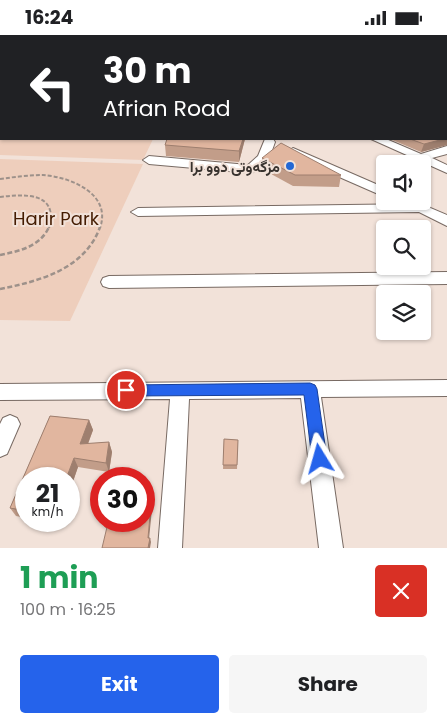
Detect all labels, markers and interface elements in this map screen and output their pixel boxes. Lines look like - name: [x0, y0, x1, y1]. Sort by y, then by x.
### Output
- text: 16:24: [25, 4, 73, 31]
- text: 30 m: [103, 46, 191, 95]
- icon: left: [20, 55, 85, 120]
- text: Afrian Road: [103, 93, 231, 124]
- map controls: [376, 155, 431, 340]
- button: sound: [376, 155, 431, 210]
- place label: مزگەوتی دوو برا: [190, 156, 280, 177]
- marker: مزگەوتی دوو برا: [284, 160, 296, 172]
- park label: Harir Park: [13, 206, 100, 231]
- button: search: [376, 220, 431, 275]
- button: layers: [376, 285, 431, 340]
- pin: [105, 369, 147, 411]
- icon: arrive: [112, 376, 140, 404]
- position arrow: [293, 432, 345, 484]
- speed limit sign: 30: [90, 467, 155, 532]
- text: 21: [36, 476, 59, 511]
- text: km/h: [32, 503, 63, 520]
- text: 1 min: [20, 556, 98, 599]
- button: close: [375, 565, 427, 617]
- text: 100 m · 16:25: [20, 598, 116, 621]
- button: Exit: [20, 655, 219, 713]
- button: Share: [229, 655, 427, 713]

